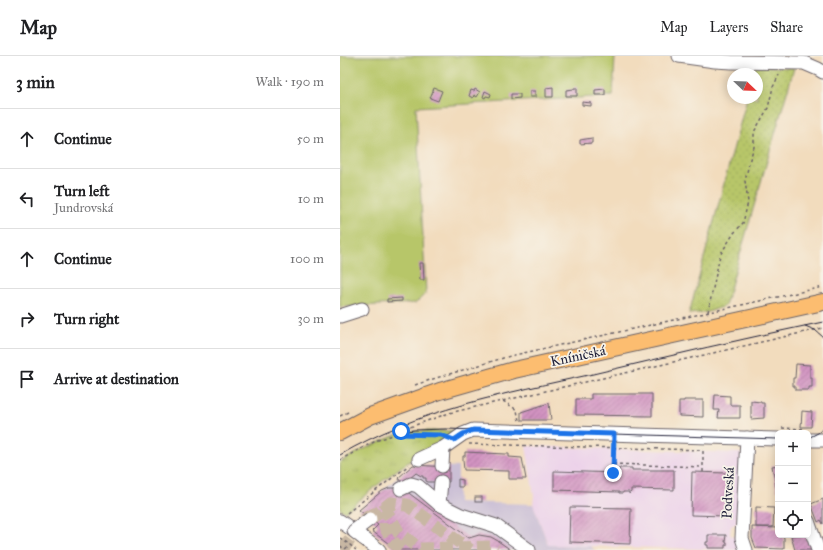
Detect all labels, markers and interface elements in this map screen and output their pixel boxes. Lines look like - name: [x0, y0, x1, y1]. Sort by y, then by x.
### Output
- text: Map: [20, 16, 57, 39]
- text: Map: [660, 19, 688, 36]
- text: Layers: [710, 19, 748, 36]
- text: Share: [770, 19, 803, 36]
- north arrow: [727, 68, 763, 104]
- text: 3 min: [16, 72, 55, 93]
- text: Walk · 190 m: [255, 74, 324, 90]
- icon: ahead: [16, 128, 38, 150]
- text: Continue: [54, 130, 112, 148]
- text: 50 m: [297, 131, 324, 147]
- text: Turn left: [54, 182, 110, 200]
- icon: left: [16, 188, 38, 210]
- text: 10 m: [298, 191, 324, 207]
- text: Jundrovská: [54, 200, 113, 216]
- icon: ahead: [16, 248, 38, 270]
- text: Continue: [54, 250, 112, 268]
- text: 100 m: [290, 251, 324, 267]
- icon: right: [16, 308, 38, 330]
- text: Turn right: [54, 310, 119, 328]
- text: 30 m: [298, 311, 324, 327]
- street label: Kníničská: [549, 342, 607, 370]
- icon: arrive: [16, 368, 38, 390]
- text: Arrive at destination: [54, 370, 179, 388]
- route start: [392, 422, 410, 440]
- map controls: [775, 430, 811, 538]
- button: +: [775, 430, 811, 466]
- route end: [604, 464, 622, 482]
- button: −: [775, 466, 811, 502]
- street label: Podveská: [718, 467, 738, 519]
- button: locate: [775, 502, 811, 538]

